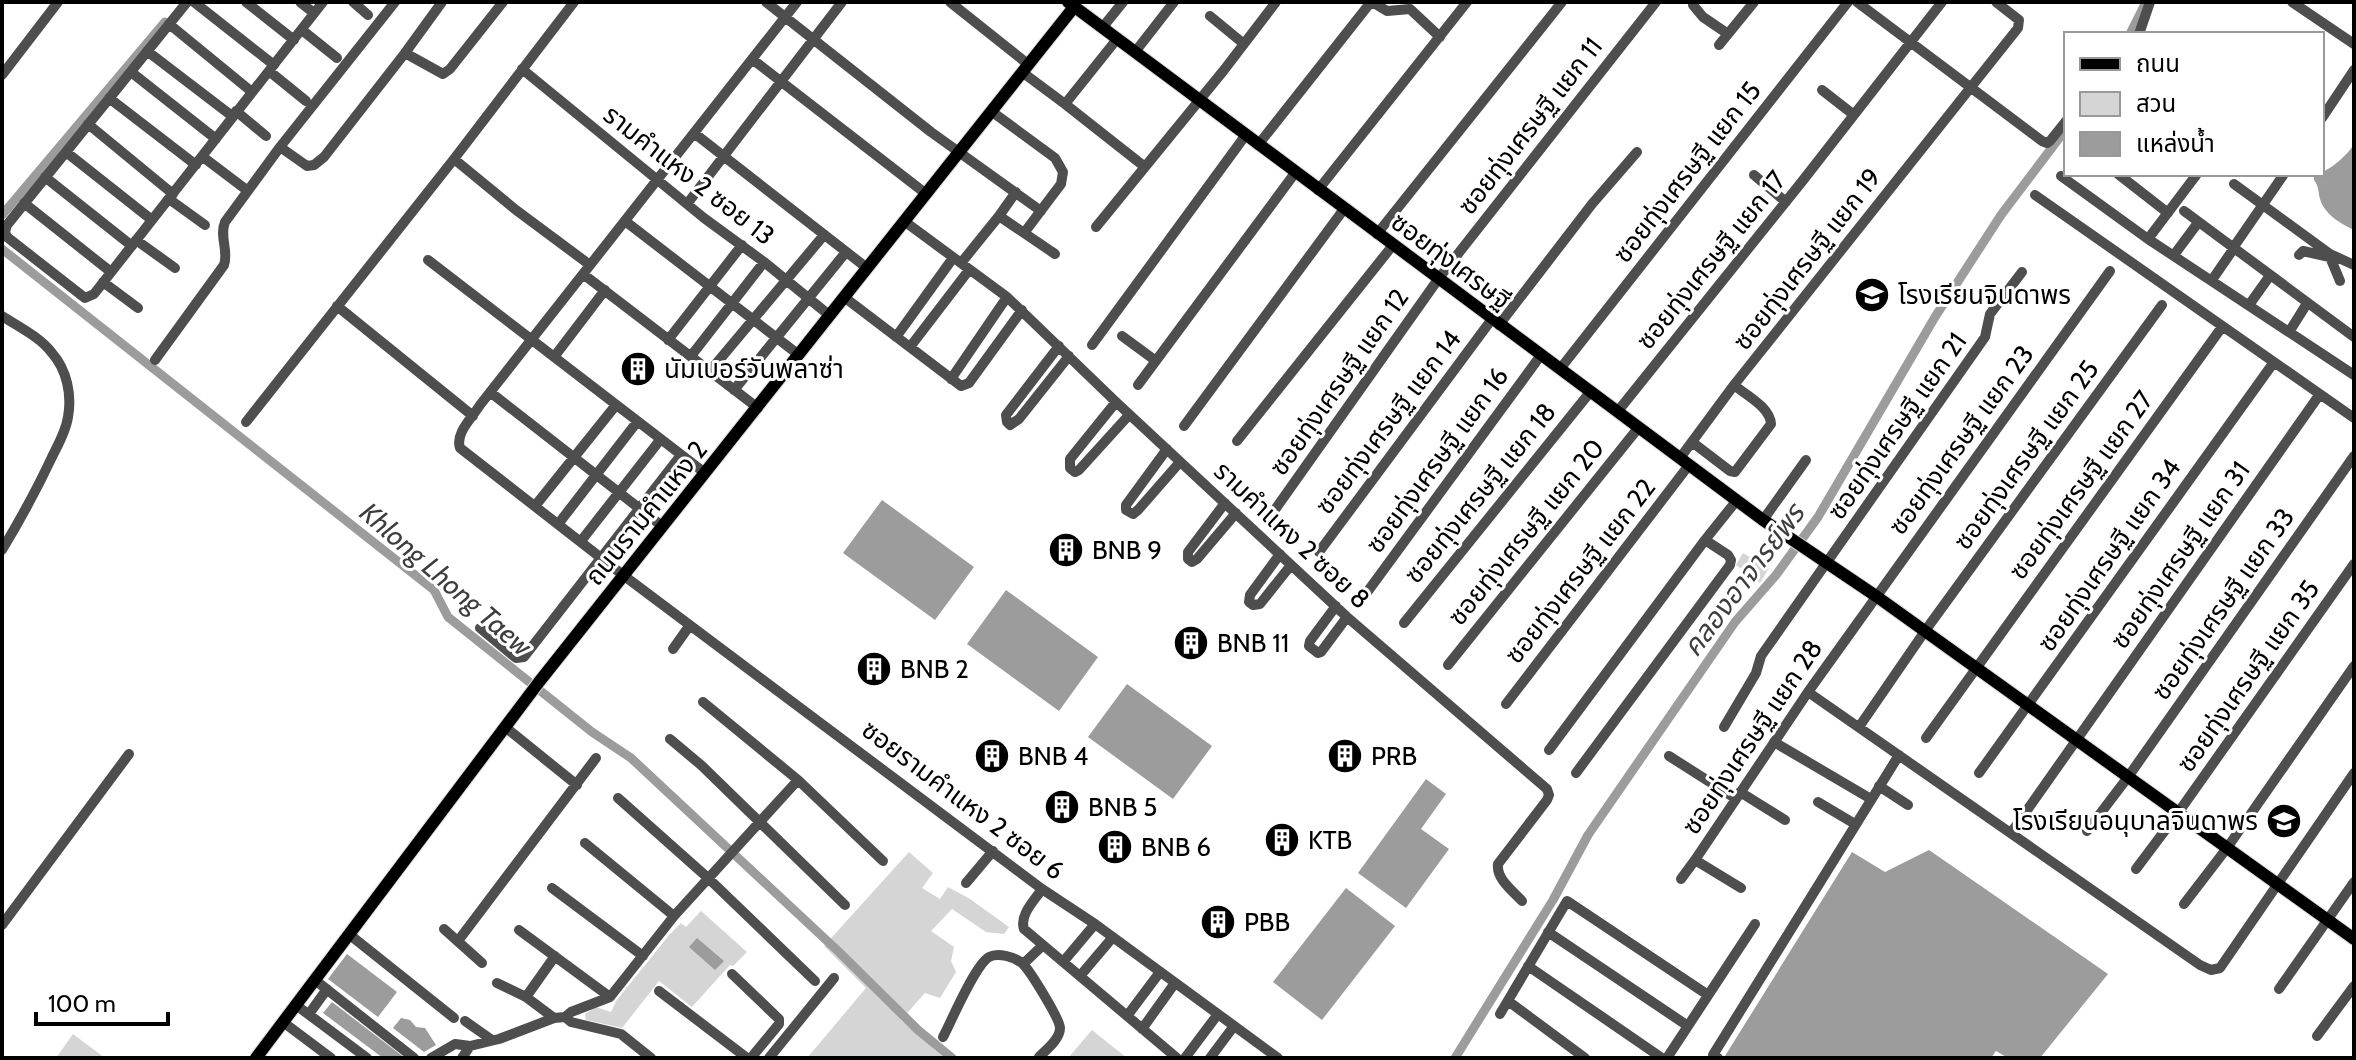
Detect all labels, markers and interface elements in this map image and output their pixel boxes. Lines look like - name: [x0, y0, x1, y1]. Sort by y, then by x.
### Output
- street label: ซอยทุ่งเศรษฐี แยก 11: [1451, 31, 1609, 221]
- legend: [2064, 32, 2324, 176]
- text: ถนน: [2136, 49, 2180, 78]
- street label: ซอยทุ่งเศรษฐี แยก 15: [1606, 75, 1768, 269]
- text: สวน: [2136, 89, 2176, 118]
- street label: รามคำแหง 2 ซอย 13: [597, 98, 781, 252]
- text: แหล่งน้ำ: [2136, 127, 2215, 158]
- street label: ซอยทุ่งเศรษฐี แยก 19: [1726, 162, 1888, 356]
- street label: ซอยทุ่งเศรษฐี แยก 17: [1629, 164, 1793, 356]
- street label: ซอยทุ่งเศรษฐี: [1385, 206, 1517, 316]
- school or university icon: โรงเรียนจินดาพร: [1853, 276, 1891, 314]
- place label: โรงเรียนจินดาพร: [1898, 279, 2071, 311]
- street label: ซอยทุ่งเศรษฐี แยก 12: [1263, 282, 1415, 482]
- street label: ซอยทุ่งเศรษฐี แยก 14: [1308, 324, 1468, 520]
- street label: ซอยทุ่งเศรษฐี แยก 21: [1821, 326, 1973, 526]
- street label: ซอยทุ่งเศรษฐี แยก 23: [1882, 339, 2040, 541]
- building icon: นัมเบอร์วันพลาซ่า: [619, 350, 657, 388]
- place label: นัมเบอร์วันพลาซ่า: [664, 353, 844, 385]
- street label: ซอยทุ่งเศรษฐี แยก 25: [1947, 354, 2105, 556]
- street label: ซอยทุ่งเศรษฐี แยก 16: [1359, 361, 1515, 559]
- street label: ซอยทุ่งเศรษฐี แยก 27: [2002, 384, 2160, 586]
- street label: ซอยทุ่งเศรษฐี แยก 18: [1397, 396, 1563, 590]
- street label: ซอยทุ่งเศรษฐี แยก 20: [1441, 432, 1611, 632]
- street label: ถนนรามคำแหง 2: [578, 434, 714, 592]
- street label: ซอยทุ่งเศรษฐี แยก 34: [2031, 453, 2187, 657]
- street label: รามคำแหง 2 ซอย 8: [1207, 455, 1377, 615]
- street label: ซอยทุ่งเศรษฐี แยก 31: [2103, 455, 2257, 655]
- street label: ซอยทุ่งเศรษฐี แยก 22: [1498, 472, 1662, 670]
- water label: Khlong Lhong Taew: [353, 495, 540, 664]
- water label: คลองอาจารย์พร: [1675, 495, 1813, 663]
- street label: ซอยทุ่งเศรษฐี แยก 33: [2145, 502, 2301, 706]
- building icon: BNB 9: [1047, 531, 1085, 569]
- place label: BNB 9: [1092, 534, 1162, 566]
- street label: ซอยทุ่งเศรษฐี แยก 35: [2170, 574, 2326, 778]
- building icon: BNB 11: [1172, 624, 1210, 662]
- place label: BNB 11: [1217, 627, 1289, 659]
- street label: ซอยทุ่งเศรษฐี แยก 28: [1675, 634, 1829, 840]
- building icon: BNB 2: [855, 650, 893, 688]
- place label: BNB 2: [900, 653, 969, 685]
- street label: ซอยรามคำแหง 2 ซอย 6: [855, 713, 1071, 887]
- building icon: BNB 4: [973, 737, 1011, 775]
- building icon: PRB: [1326, 737, 1364, 775]
- place label: BNB 4: [1018, 740, 1088, 772]
- place label: PRB: [1371, 740, 1417, 772]
- building icon: BNB 5: [1043, 788, 1081, 826]
- place label: BNB 5: [1088, 791, 1157, 823]
- school or university icon: โรงเรียนอนุบาลจินดาพร: [2265, 802, 2303, 840]
- place label: โรงเรียนอนุบาลจินดาพร: [2013, 805, 2258, 837]
- building icon: KTB: [1263, 821, 1301, 859]
- place label: KTB: [1308, 824, 1352, 856]
- building icon: BNB 6: [1096, 828, 1134, 866]
- place label: BNB 6: [1141, 831, 1211, 863]
- building icon: PBB: [1199, 903, 1237, 941]
- place label: PBB: [1244, 906, 1290, 938]
- scale bar: [36, 976, 168, 1026]
- text: 100 m: [48, 989, 116, 1018]

